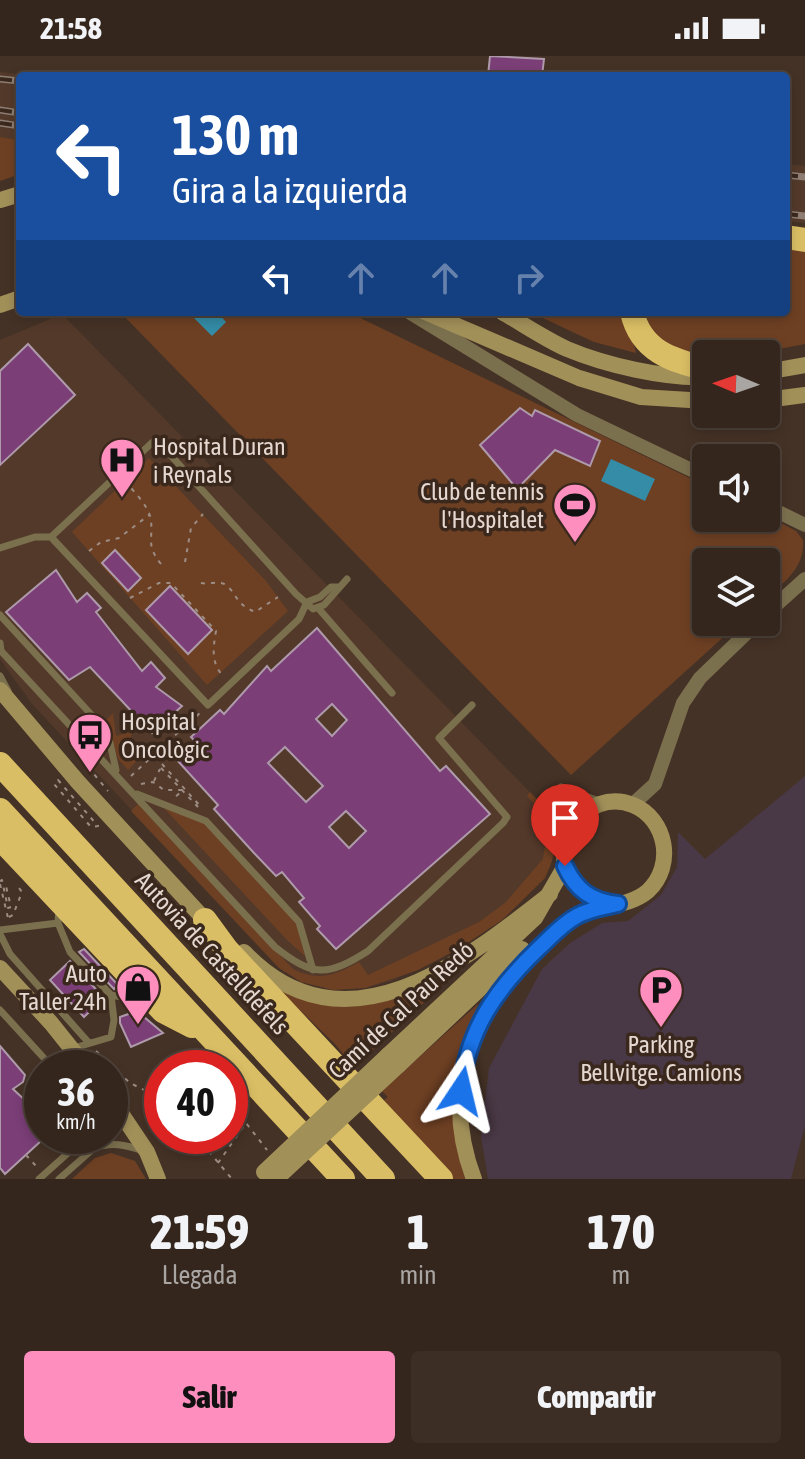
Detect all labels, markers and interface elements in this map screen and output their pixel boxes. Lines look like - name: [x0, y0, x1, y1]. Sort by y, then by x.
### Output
- text: 21:58: [40, 11, 102, 45]
- text: 130 m: [172, 103, 299, 167]
- icon: left: [40, 104, 144, 208]
- text: Gira a la izquierda: [172, 169, 408, 211]
- icon: left: [255, 256, 299, 300]
- icon: ahead: [339, 256, 383, 300]
- icon: ahead: [423, 256, 467, 300]
- icon: right: [507, 256, 551, 300]
- north arrow: [692, 340, 780, 428]
- map controls: [692, 340, 780, 636]
- place label: Hospital Duran i Reynals: [153, 433, 286, 488]
- hospital icon: Hospital Duran i Reynals: [98, 436, 146, 499]
- button: sound: [692, 444, 780, 532]
- place label: Club de tennis l'Hospitalet: [420, 478, 544, 533]
- sports icon: Club de tennis l'Hospitalet: [551, 481, 599, 544]
- button: layers: [692, 548, 780, 636]
- place label: Hospital Oncològic: [121, 708, 209, 763]
- bus stop icon: Hospital Oncològic: [66, 711, 114, 774]
- pin: [531, 784, 599, 866]
- icon: arrive: [543, 796, 587, 840]
- street label: Autovia de Castelldefels: [130, 866, 294, 1040]
- street label: Camí de Cal Pau Redó: [323, 936, 479, 1084]
- place label: Auto Taller 24h: [19, 960, 107, 1015]
- shop icon: Auto Taller 24h: [114, 963, 162, 1026]
- parking icon: Parking Bellvitge. Camions: [637, 966, 685, 1029]
- place label: Parking Bellvitge. Camions: [580, 1031, 742, 1086]
- position arrow: [419, 1049, 503, 1133]
- speed limit sign: 40: [144, 1050, 248, 1154]
- text: 36: [57, 1069, 95, 1114]
- text: km/h: [56, 1110, 96, 1133]
- text: 21:59: [150, 1204, 249, 1259]
- text: 1: [407, 1204, 429, 1259]
- text: 170: [587, 1204, 655, 1259]
- text: Llegada: [162, 1260, 238, 1290]
- text: min: [399, 1260, 437, 1290]
- text: m: [611, 1260, 630, 1290]
- button: Salir: [24, 1351, 395, 1443]
- button: Compartir: [411, 1351, 781, 1443]

